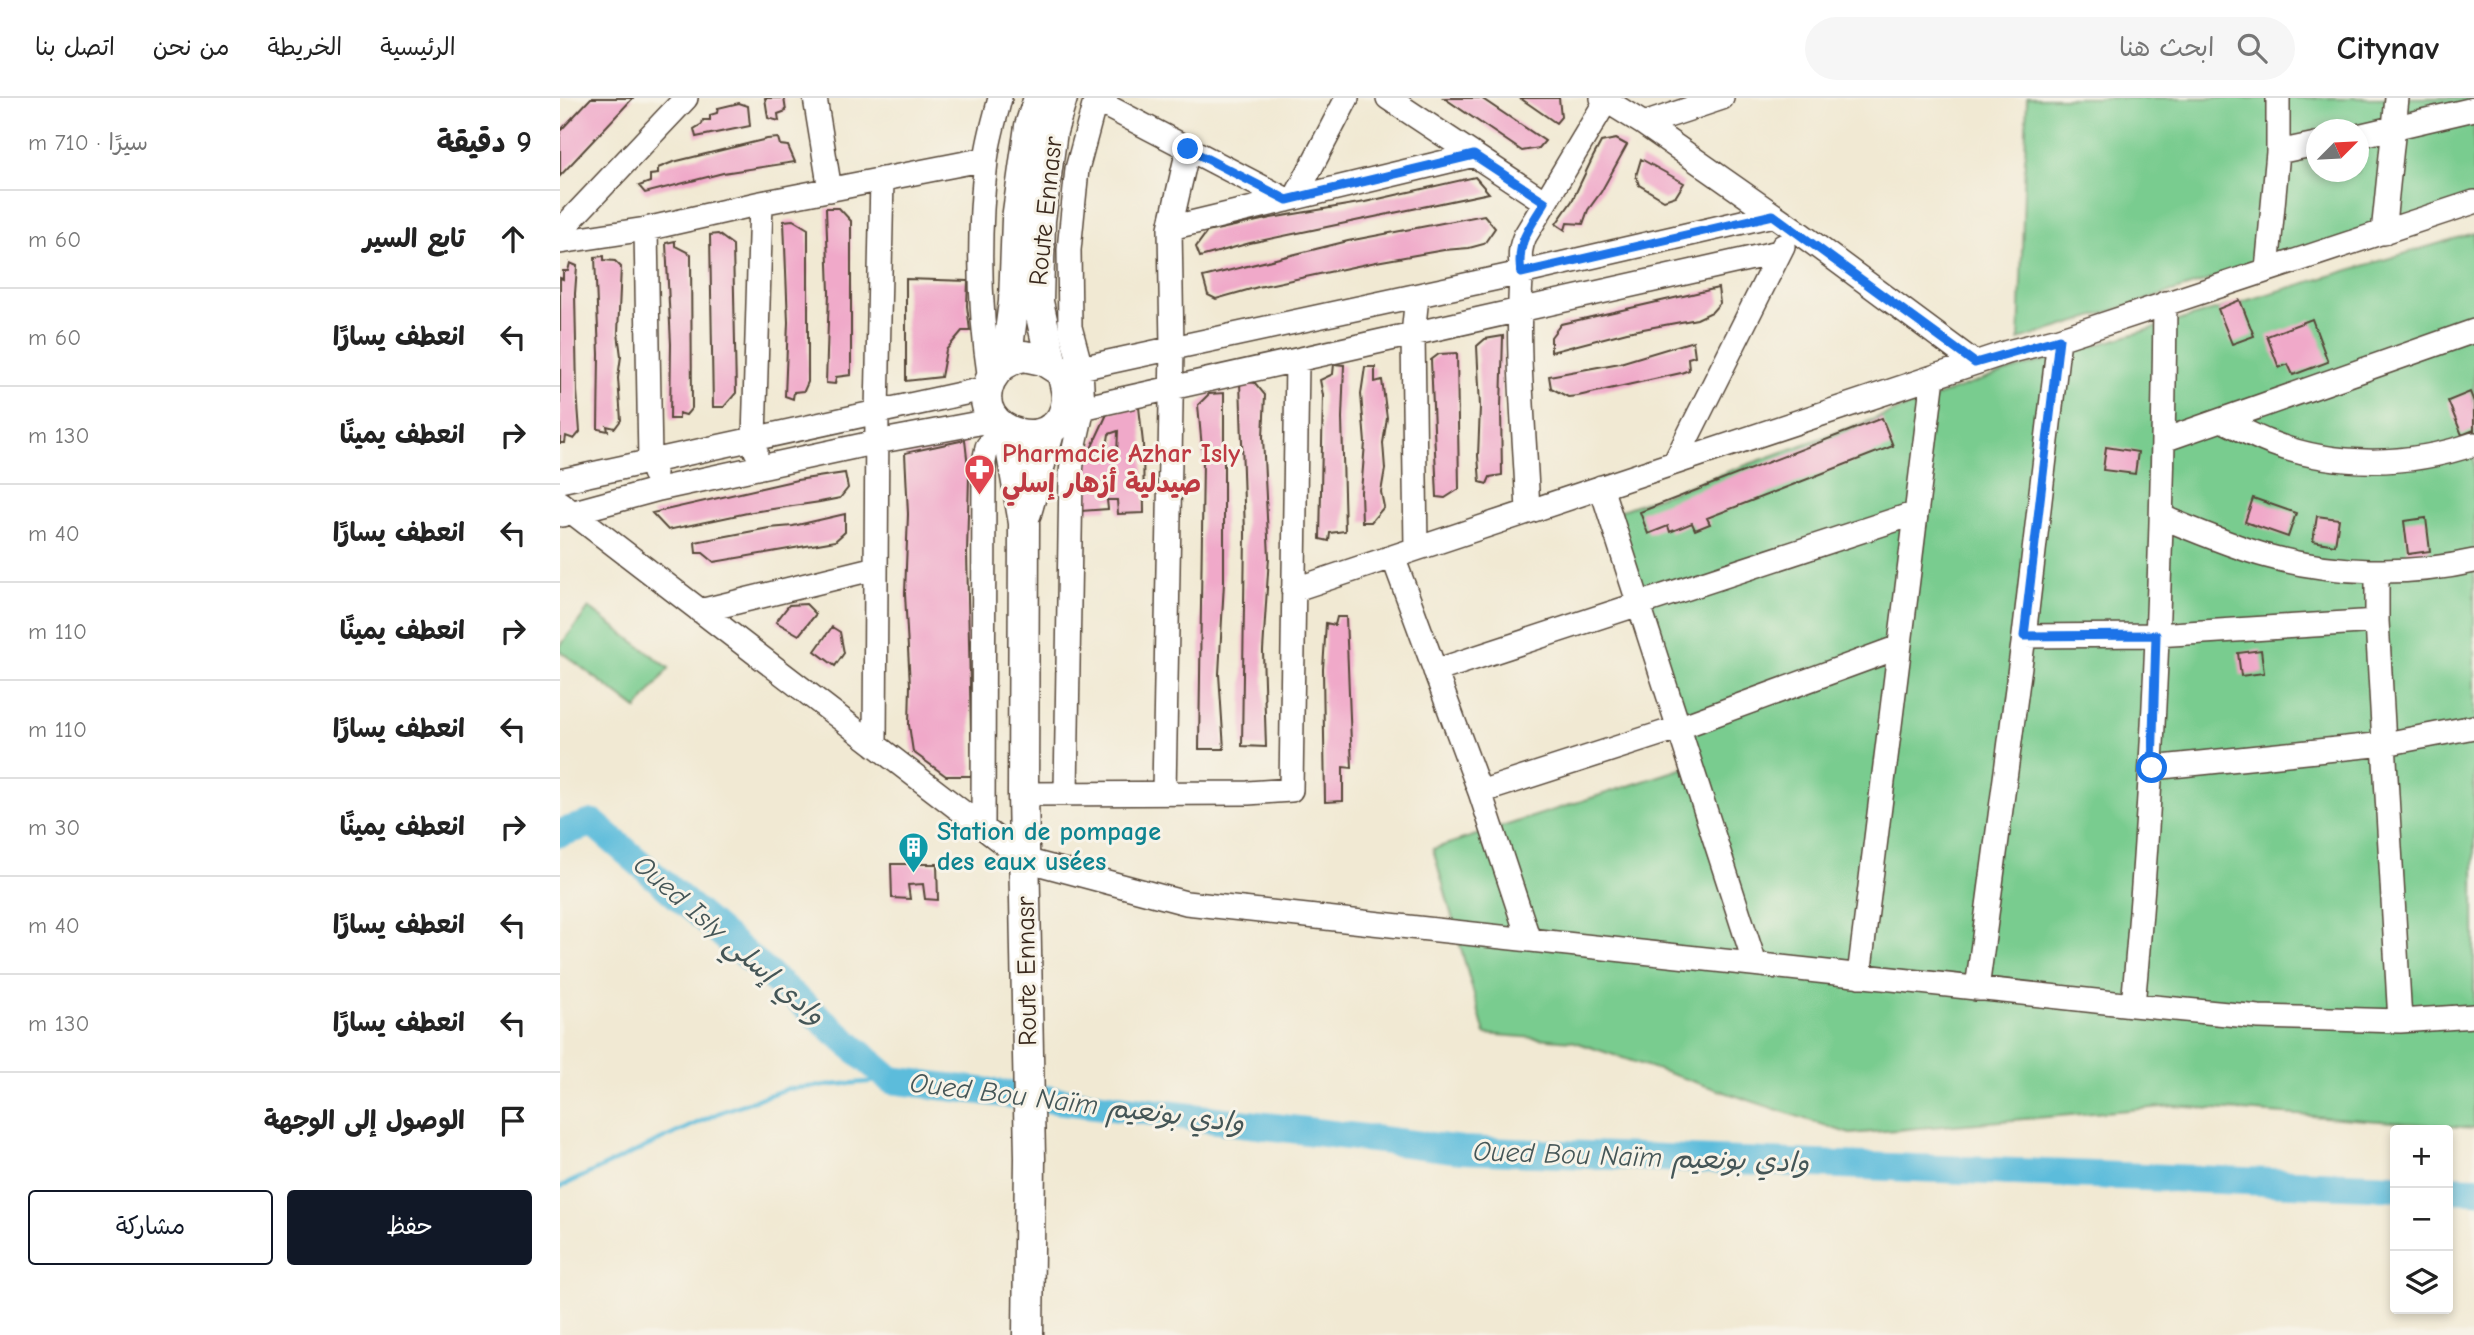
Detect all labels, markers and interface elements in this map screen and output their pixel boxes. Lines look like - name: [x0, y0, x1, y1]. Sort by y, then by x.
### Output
- search box: [1805, 17, 2295, 80]
- icon: search: [2233, 29, 2271, 67]
- text: Citynav: [2337, 29, 2439, 67]
- text: اتصل بنا: [35, 33, 115, 61]
- text: من نحن: [153, 33, 229, 61]
- text: الخريطة: [267, 33, 342, 61]
- text: الرئيسية: [380, 33, 456, 61]
- text: ابحث هنا: [2119, 33, 2215, 63]
- north arrow: [2306, 119, 2369, 182]
- text: 9 دقيقة: [436, 125, 532, 160]
- text: سيرًا · 710 m: [28, 129, 148, 156]
- route end: [1172, 133, 1203, 164]
- street label: Route Ennasr: [1023, 134, 1069, 287]
- icon: ahead: [494, 220, 532, 258]
- text: تابع السير: [363, 224, 465, 254]
- text: 60 m: [28, 226, 81, 253]
- icon: left: [494, 318, 532, 356]
- text: انعطف يسارًا: [333, 322, 465, 352]
- text: 60 m: [28, 324, 81, 351]
- icon: right: [494, 416, 532, 454]
- text: انعطف يمينًا: [340, 420, 465, 450]
- text: 130 m: [28, 422, 89, 449]
- place label: Pharmacie Azhar Isly صيدلية أزهار إسلي: [1002, 439, 1240, 507]
- pharmacy icon: Pharmacie Azhar Isly صيدلية أزهار إسلي: [962, 452, 996, 496]
- icon: left: [494, 514, 532, 552]
- text: انعطف يسارًا: [333, 518, 465, 548]
- text: 40 m: [28, 520, 80, 547]
- icon: right: [494, 612, 532, 650]
- text: انعطف يمينًا: [340, 616, 465, 646]
- text: 110 m: [28, 618, 87, 645]
- icon: left: [494, 710, 532, 748]
- text: انعطف يسارًا: [333, 714, 465, 744]
- text: 110 m: [28, 716, 87, 743]
- route start: [2136, 752, 2167, 783]
- icon: right: [494, 808, 532, 846]
- text: انعطف يمينًا: [340, 812, 465, 842]
- text: 30 m: [28, 814, 80, 841]
- place label: Station de pompage des eaux usées: [937, 817, 1161, 877]
- building icon: Station de pompage des eaux usées: [897, 830, 931, 874]
- water label: Oued Isly وادي إسلي: [622, 849, 831, 1038]
- street label: Route Ennasr: [1011, 895, 1043, 1046]
- icon: left: [494, 906, 532, 944]
- text: انعطف يسارًا: [333, 910, 465, 940]
- text: 40 m: [28, 912, 80, 939]
- icon: left: [494, 1004, 532, 1042]
- text: انعطف يسارًا: [333, 1008, 465, 1038]
- text: 130 m: [28, 1010, 89, 1037]
- water label: Oued Bou Naïm وادي بونعيم: [908, 1067, 1246, 1144]
- icon: arrive: [494, 1102, 532, 1140]
- text: الوصول إلى الوجهة: [264, 1106, 465, 1136]
- map controls: [2390, 1125, 2453, 1314]
- button: +: [2390, 1125, 2453, 1188]
- water label: Oued Bou Naïm وادي بونعيم: [1472, 1135, 1810, 1184]
- button: −: [2390, 1188, 2453, 1251]
- button: مشاركة: [28, 1190, 273, 1265]
- button: حفظ: [287, 1190, 532, 1265]
- button: layers: [2390, 1251, 2453, 1314]

